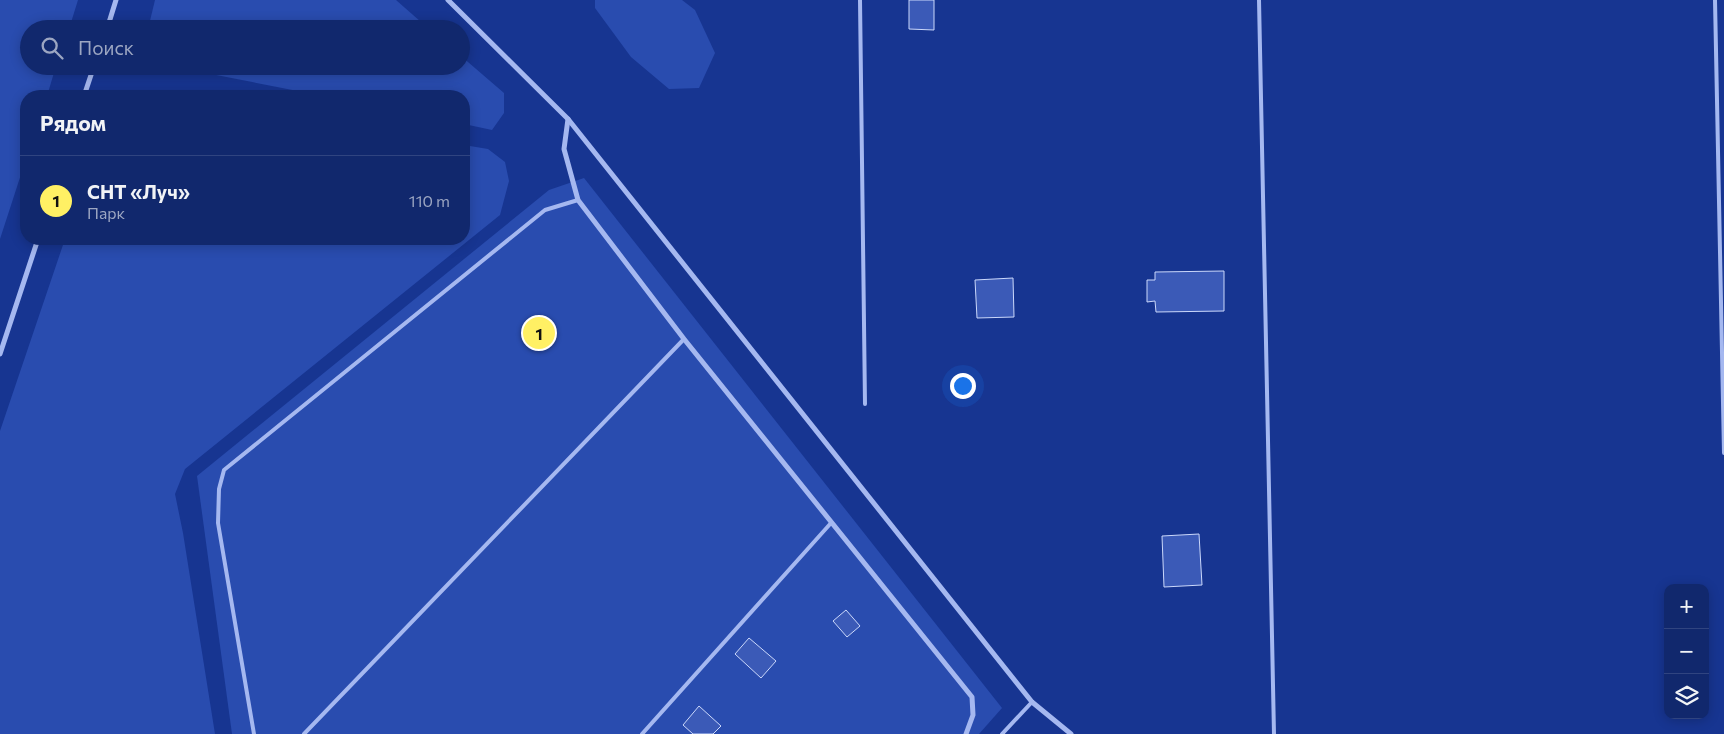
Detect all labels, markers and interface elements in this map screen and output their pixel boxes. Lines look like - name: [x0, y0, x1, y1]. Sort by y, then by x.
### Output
- search box: [20, 20, 470, 75]
- icon: search: [38, 34, 66, 62]
- text: Поиск: [78, 36, 134, 59]
- text: Рядом: [40, 110, 106, 135]
- text: СНТ «Луч»: [87, 180, 190, 203]
- text: 1: [52, 191, 60, 210]
- text: 110 m: [409, 191, 450, 210]
- text: Парк: [87, 203, 125, 222]
- pin: 1: [523, 314, 555, 352]
- your location: [950, 373, 976, 399]
- map controls: [1664, 584, 1709, 719]
- button: +: [1664, 584, 1709, 629]
- button: −: [1664, 629, 1709, 674]
- button: layers: [1664, 674, 1709, 719]

